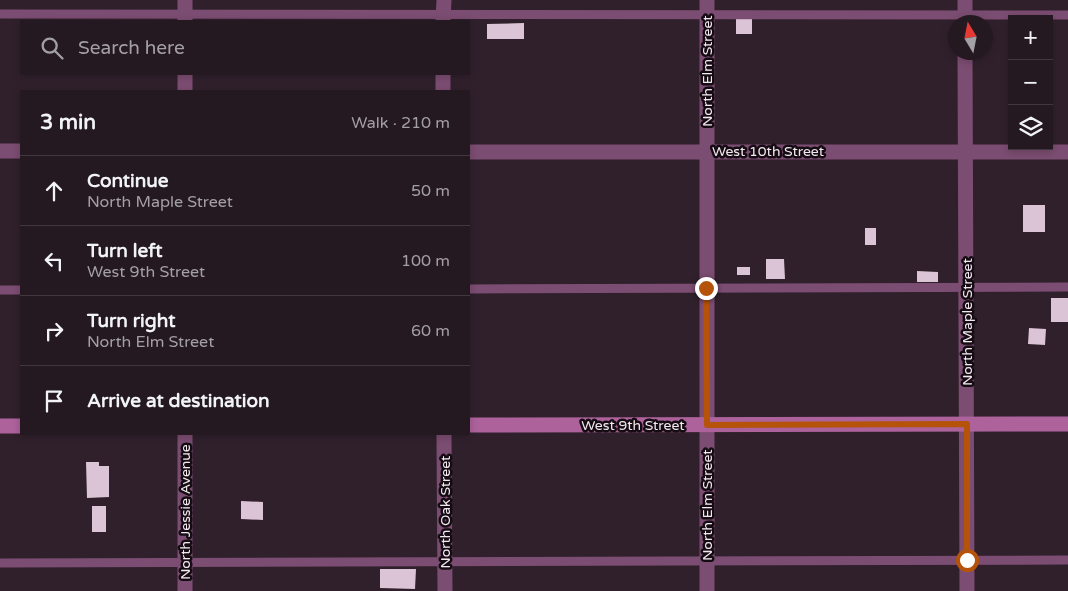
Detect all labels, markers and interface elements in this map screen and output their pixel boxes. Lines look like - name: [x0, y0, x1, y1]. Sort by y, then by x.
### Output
- street label: North Elm Street: [699, 15, 716, 127]
- north arrow: [948, 15, 993, 60]
- map controls: [1008, 15, 1053, 150]
- button: +: [1008, 15, 1053, 60]
- search box: [20, 20, 470, 75]
- icon: search: [38, 34, 66, 62]
- text: Search here: [78, 37, 185, 59]
- button: −: [1008, 60, 1053, 105]
- button: layers: [1008, 105, 1053, 150]
- text: 3 min: [40, 110, 96, 135]
- text: Walk · 210 m: [351, 113, 450, 133]
- street label: West 10th Street: [712, 143, 825, 160]
- text: Continue: [87, 170, 169, 192]
- icon: ahead: [40, 177, 68, 205]
- text: 50 m: [411, 181, 450, 201]
- text: North Maple Street: [87, 192, 233, 212]
- text: Turn left: [87, 240, 163, 262]
- icon: left: [40, 247, 68, 275]
- text: 100 m: [401, 251, 450, 271]
- street label: North Maple Street: [959, 257, 976, 386]
- text: West 9th Street: [87, 262, 205, 282]
- route end: [695, 277, 718, 300]
- text: Turn right: [87, 310, 175, 332]
- icon: right: [40, 317, 68, 345]
- text: 60 m: [411, 321, 450, 341]
- text: North Elm Street: [87, 332, 214, 352]
- icon: arrive: [40, 387, 68, 415]
- text: Arrive at destination: [87, 390, 270, 412]
- street label: West 9th Street: [581, 417, 685, 434]
- street label: North Jessie Avenue: [177, 444, 194, 580]
- street label: North Elm Street: [699, 449, 716, 561]
- street label: North Oak Street: [437, 455, 454, 568]
- route start: [956, 549, 979, 572]

